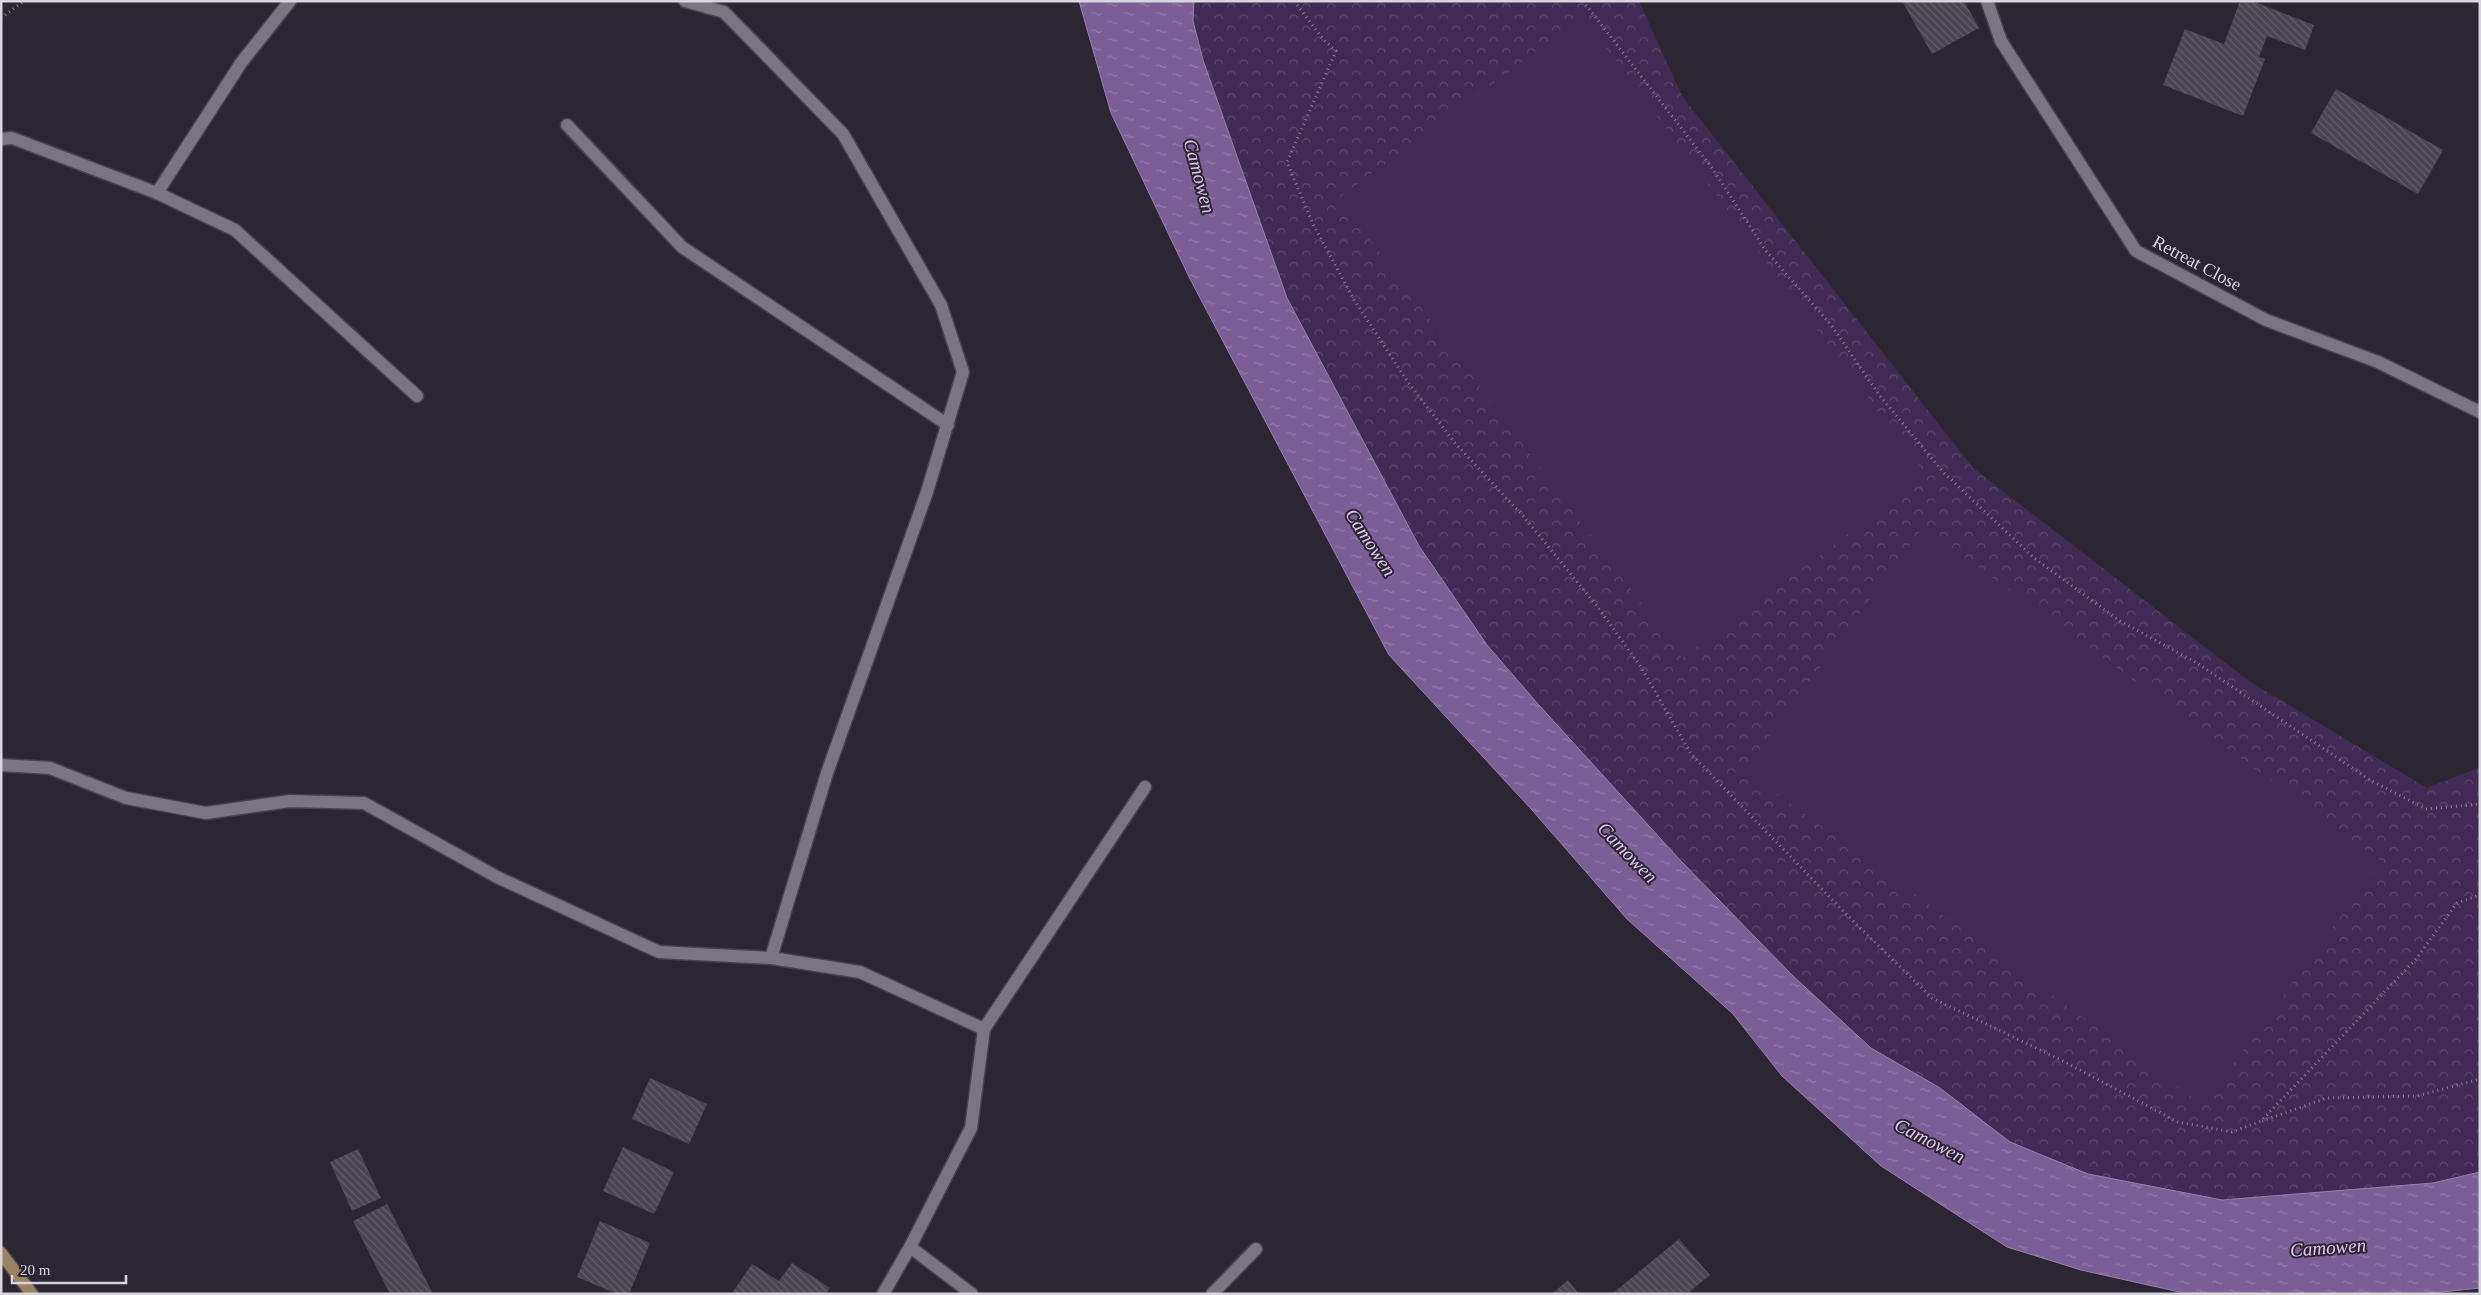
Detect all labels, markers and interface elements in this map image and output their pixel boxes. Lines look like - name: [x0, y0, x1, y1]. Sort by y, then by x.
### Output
- water label: Camowen: [1180, 137, 1219, 216]
- street label: Retreat Close: [2149, 231, 2245, 295]
- water label: Camowen: [1341, 505, 1400, 580]
- water label: Camowen: [1594, 818, 1662, 887]
- water label: Camowen: [1891, 1114, 1968, 1167]
- water label: Camowen: [2289, 1234, 2367, 1261]
- scale bar: [12, 1252, 126, 1284]
- text: 20 m: [20, 1262, 51, 1278]

